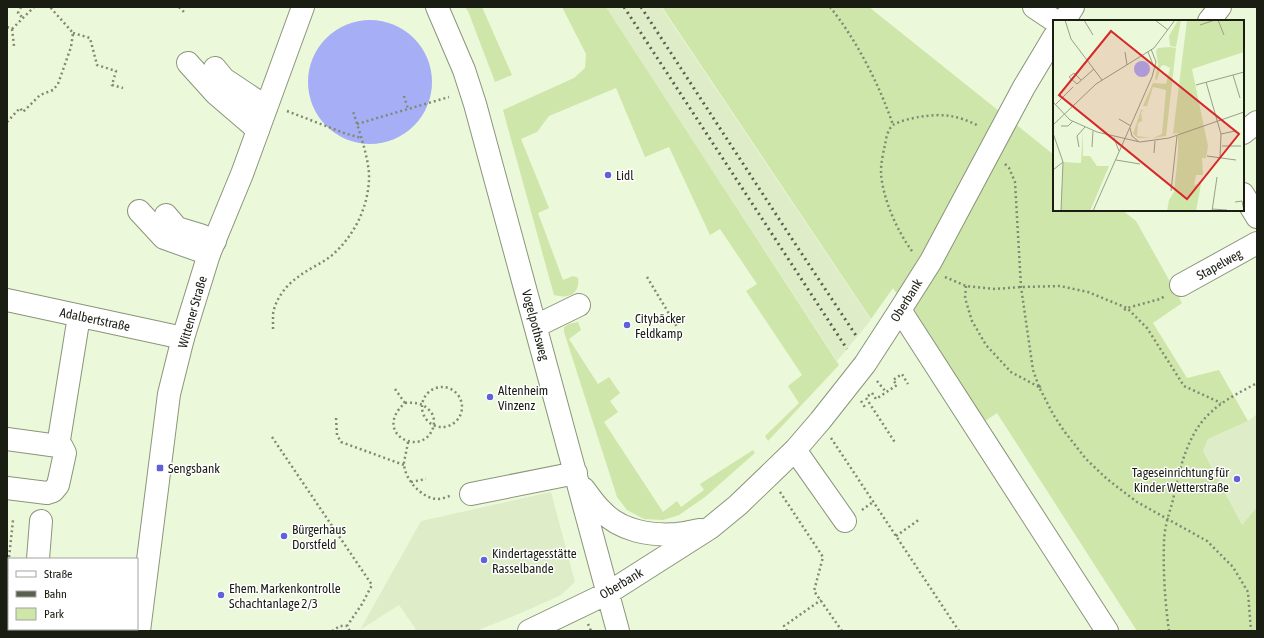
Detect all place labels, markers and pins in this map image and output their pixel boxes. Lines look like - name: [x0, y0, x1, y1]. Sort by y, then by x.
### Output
- place label: Lidl: [616, 168, 634, 183]
- marker: Lidl: [603, 170, 613, 180]
- place label: Citybäcker Feldkamp: [635, 311, 685, 341]
- marker: Citybäcker Feldkamp: [622, 320, 632, 330]
- place label: Altenheim Vinzenz: [498, 383, 548, 413]
- marker: Altenheim Vinzenz: [485, 392, 495, 402]
- place label: Sengsbank: [168, 461, 220, 476]
- marker: Sengsbank: [155, 463, 165, 473]
- place label: Tageseinrichtung für Kinder Wetterstraße: [1132, 465, 1229, 495]
- marker: Tageseinrichtung für Kinder Wetterstraße: [1232, 474, 1242, 484]
- place label: Bürgerhaus Dorstfeld: [292, 522, 347, 552]
- marker: Bürgerhaus Dorstfeld: [279, 531, 289, 541]
- place label: Kindertagesstätte Rasselbande: [492, 546, 577, 576]
- marker: Kindertagesstätte Rasselbande: [479, 555, 489, 565]
- place label: Ehem. Markenkontrolle Schachtanlage 2/3: [229, 581, 341, 611]
- marker: Ehem. Markenkontrolle Schachtanlage 2/3: [216, 590, 226, 600]

